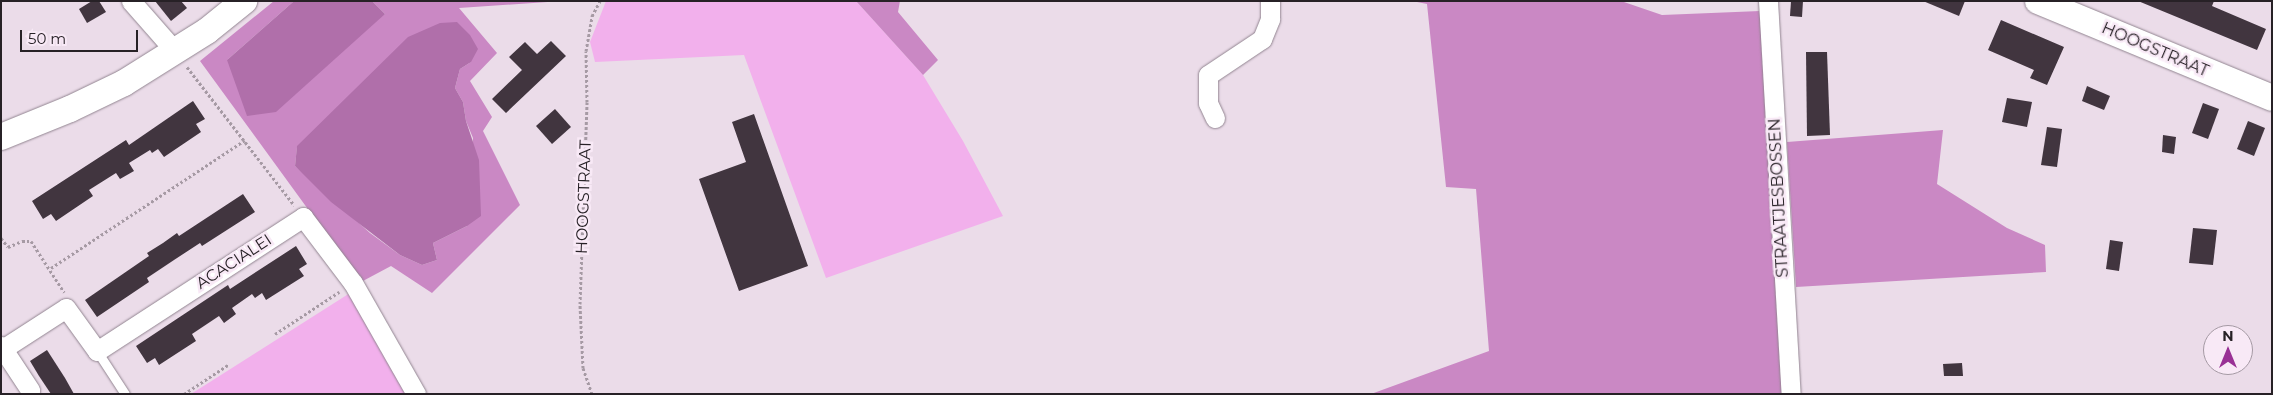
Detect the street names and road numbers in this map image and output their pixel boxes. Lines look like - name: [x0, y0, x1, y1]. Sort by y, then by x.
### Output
- street label: HOOGSTRAAT: [2099, 19, 2211, 81]
- street label: STRAATJESBOSSEN: [1765, 118, 1793, 278]
- street label: HOOGSTRAAT: [572, 140, 596, 254]
- street label: ACACIALEI: [193, 230, 275, 294]

